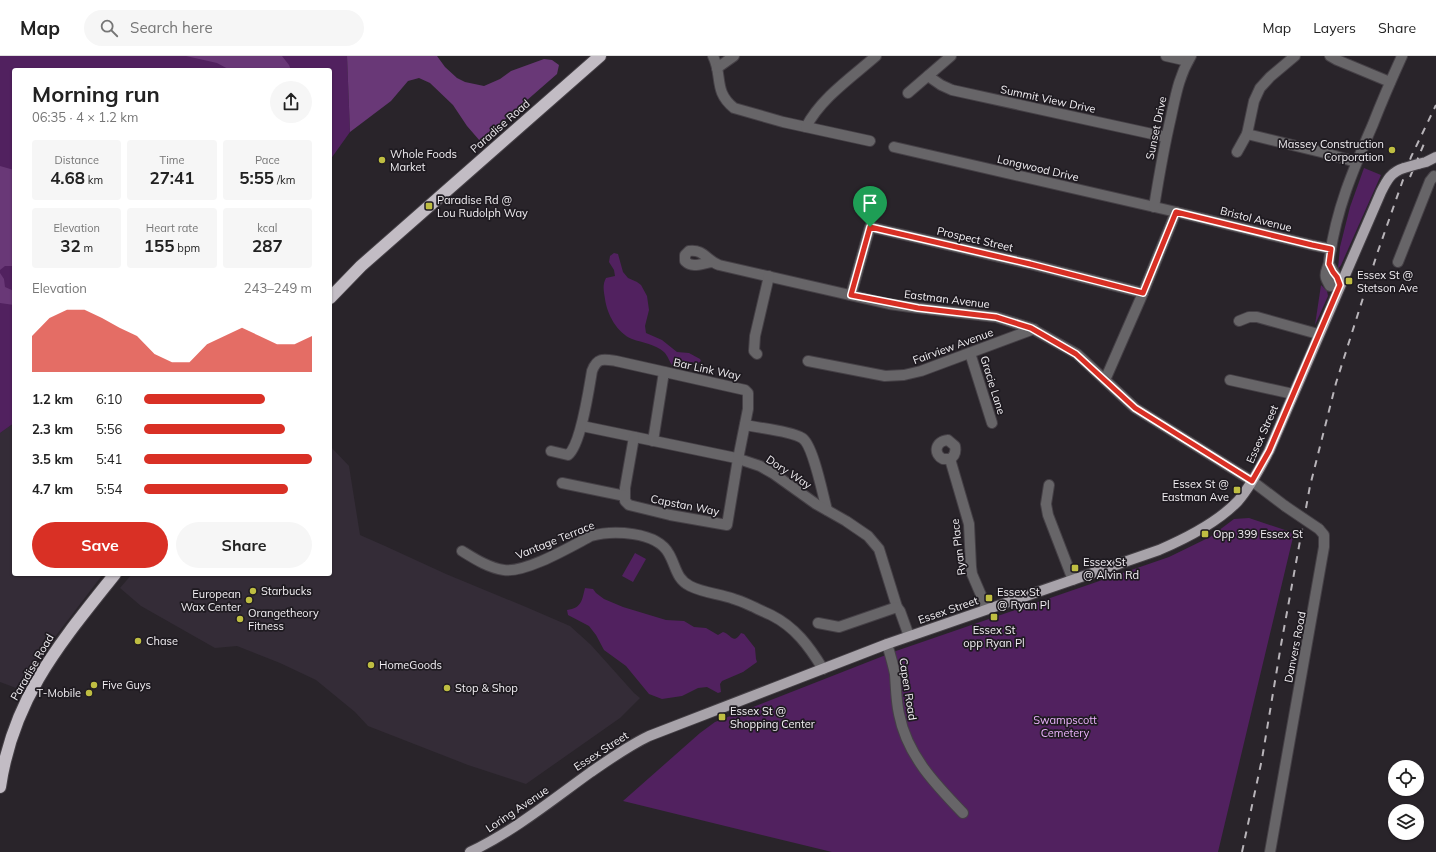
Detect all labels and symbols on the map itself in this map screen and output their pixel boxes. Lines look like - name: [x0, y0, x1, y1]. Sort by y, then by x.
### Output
- street label: Summit View Drive: [999, 82, 1097, 116]
- street label: Sunset Drive: [1142, 95, 1170, 161]
- street label: Paradise Road: [467, 96, 533, 156]
- place label: Massey Construction Corporation: [1278, 137, 1384, 164]
- marker: Massey Construction Corporation: [1387, 145, 1397, 155]
- place label: Whole Foods Market: [390, 147, 457, 174]
- street label: Longwood Drive: [996, 152, 1080, 184]
- marker: Whole Foods Market: [377, 155, 387, 165]
- pin: [853, 186, 887, 227]
- place label: Paradise Rd @ Lou Rudolph Way: [437, 193, 528, 220]
- marker: Paradise Rd @ Lou Rudolph Way: [424, 201, 434, 211]
- street label: Bristol Avenue: [1219, 203, 1293, 235]
- street label: Prospect Street: [935, 223, 1015, 255]
- place label: Essex St @ Stetson Ave: [1357, 268, 1418, 295]
- marker: Essex St @ Stetson Ave: [1344, 276, 1354, 286]
- street label: Eastman Avenue: [903, 287, 991, 311]
- street label: Fairview Avenue: [911, 325, 995, 367]
- street label: Gracie Lane: [977, 354, 1009, 416]
- street label: Bar Link Way: [672, 355, 742, 383]
- street label: Essex Street: [1243, 403, 1281, 465]
- street label: Dory Way: [764, 452, 815, 492]
- place label: Essex St @ Eastman Ave: [1162, 477, 1229, 504]
- marker: Essex St @ Eastman Ave: [1232, 485, 1242, 495]
- street label: Capstan Way: [649, 491, 721, 519]
- street label: Vantage Terrace: [514, 518, 596, 562]
- street label: Ryan Place: [948, 518, 968, 576]
- place label: Opp 399 Essex St: [1213, 527, 1303, 541]
- marker: Opp 399 Essex St: [1200, 529, 1210, 539]
- place label: Essex St @ Alvin Rd: [1083, 555, 1139, 582]
- marker: Essex St @ Alvin Rd: [1070, 563, 1080, 573]
- place label: Starbucks: [261, 584, 312, 598]
- place label: Essex St @ Ryan Pl: [997, 585, 1050, 612]
- marker: Starbucks: [248, 586, 258, 596]
- place label: European Wax Center: [181, 587, 241, 614]
- street label: Essex Street: [916, 593, 980, 627]
- marker: Essex St @ Ryan Pl: [984, 593, 994, 603]
- marker: European Wax Center: [244, 595, 254, 605]
- place label: Orangetheory Fitness: [248, 606, 319, 633]
- street label: Danvers Road: [1281, 610, 1309, 684]
- marker: Essex St opp Ryan Pl: [989, 612, 999, 622]
- marker: Orangetheory Fitness: [235, 614, 245, 624]
- place label: Essex St opp Ryan Pl: [963, 623, 1025, 650]
- street label: Paradise Road: [7, 631, 57, 703]
- place label: Chase: [146, 634, 178, 648]
- marker: Chase: [133, 636, 143, 646]
- street label: Capen Road: [896, 657, 920, 721]
- place label: HomeGoods: [379, 658, 442, 672]
- marker: HomeGoods: [366, 660, 376, 670]
- place label: Five Guys: [102, 678, 151, 692]
- marker: Five Guys: [89, 680, 99, 690]
- place label: Stop & Shop: [455, 681, 518, 695]
- marker: Stop & Shop: [442, 683, 452, 693]
- place label: T-Mobile: [37, 686, 81, 700]
- marker: T-Mobile: [84, 688, 94, 698]
- place label: Essex St @ Shopping Center: [730, 704, 815, 731]
- marker: Essex St @ Shopping Center: [717, 712, 727, 722]
- park label: Swampscott Cemetery: [1033, 713, 1097, 740]
- street label: Essex Street: [571, 728, 631, 774]
- street label: Loring Avenue: [483, 783, 551, 835]

